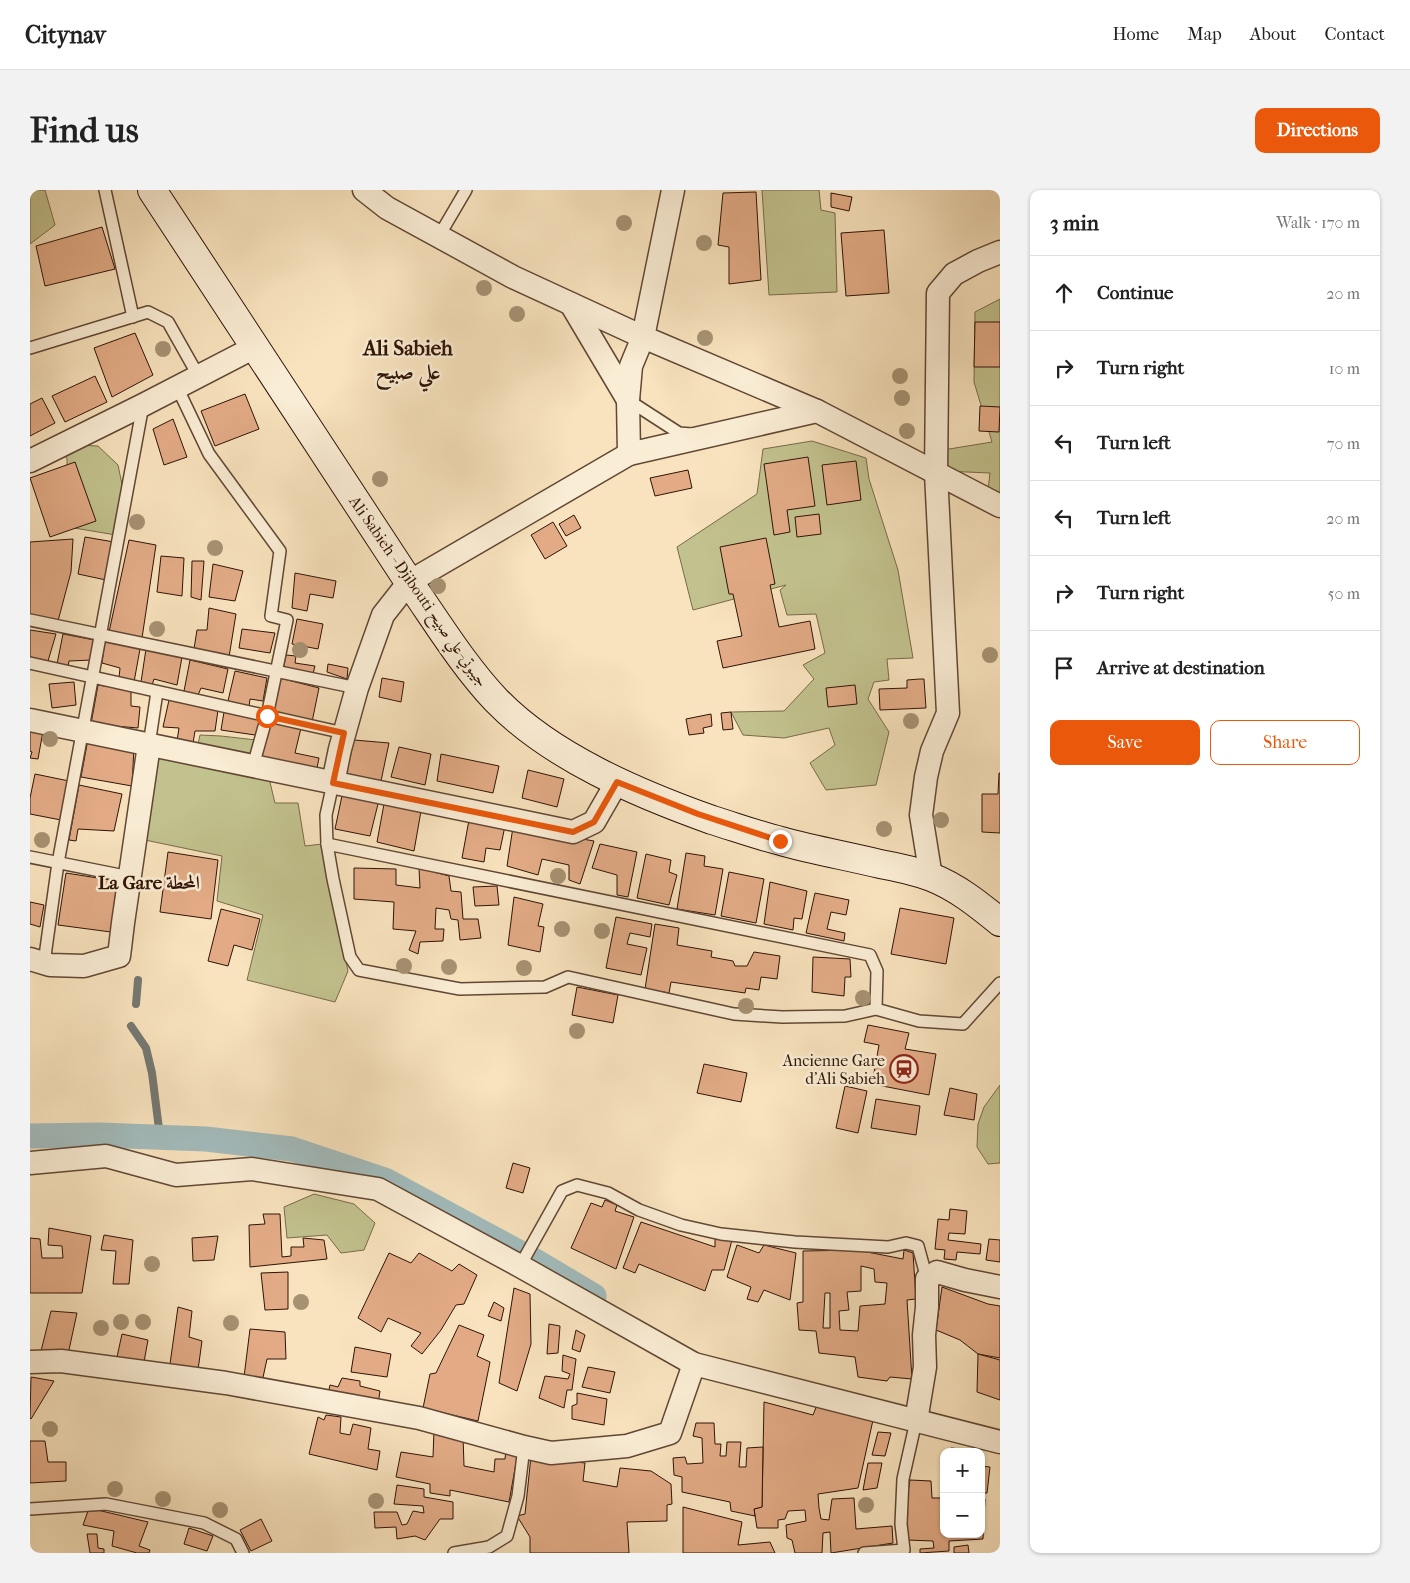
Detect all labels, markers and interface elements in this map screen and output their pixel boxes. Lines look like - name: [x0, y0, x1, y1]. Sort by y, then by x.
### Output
- text: Citynav: [25, 21, 106, 49]
- text: Home: [1112, 24, 1159, 45]
- text: Map: [1187, 24, 1222, 45]
- text: About: [1250, 24, 1296, 45]
- text: Contact: [1324, 24, 1385, 45]
- button: Directions: [1255, 108, 1380, 153]
- text: Find us: [30, 110, 139, 151]
- text: 3 min: [1050, 211, 1099, 235]
- text: Walk · 170 m: [1276, 213, 1360, 232]
- icon: ahead: [1050, 279, 1078, 307]
- text: Continue: [1097, 282, 1173, 304]
- text: 20 m: [1326, 284, 1360, 303]
- district label: Ali Sabieh علي صبيح: [361, 336, 453, 392]
- icon: right: [1050, 354, 1078, 382]
- text: Turn right: [1097, 357, 1184, 379]
- text: 10 m: [1329, 359, 1360, 378]
- icon: left: [1050, 429, 1078, 457]
- text: Turn left: [1097, 432, 1171, 454]
- text: 70 m: [1327, 434, 1360, 453]
- street label: Ali Sabieh - Djibouti جيبوتي-علي صبيح: [340, 491, 492, 694]
- icon: left: [1050, 504, 1078, 532]
- text: Turn left: [1097, 507, 1171, 529]
- text: 20 m: [1326, 509, 1360, 528]
- icon: right: [1050, 579, 1078, 607]
- text: Turn right: [1097, 582, 1184, 604]
- text: 50 m: [1328, 584, 1360, 603]
- icon: arrive: [1050, 654, 1078, 682]
- text: Arrive at destination: [1097, 657, 1265, 679]
- route start: [256, 705, 279, 728]
- button: Save: [1050, 720, 1200, 765]
- button: Share: [1210, 720, 1360, 765]
- route end: [769, 830, 792, 853]
- district label: La Gare المحطة: [98, 872, 200, 894]
- place label: Ancienne Gare d'Ali Sabieh: [782, 1051, 885, 1088]
- station icon: Ancienne Gare d'Ali Sabieh: [889, 1054, 919, 1084]
- map controls: [940, 1448, 985, 1538]
- button: +: [940, 1448, 985, 1493]
- button: −: [940, 1493, 985, 1538]

